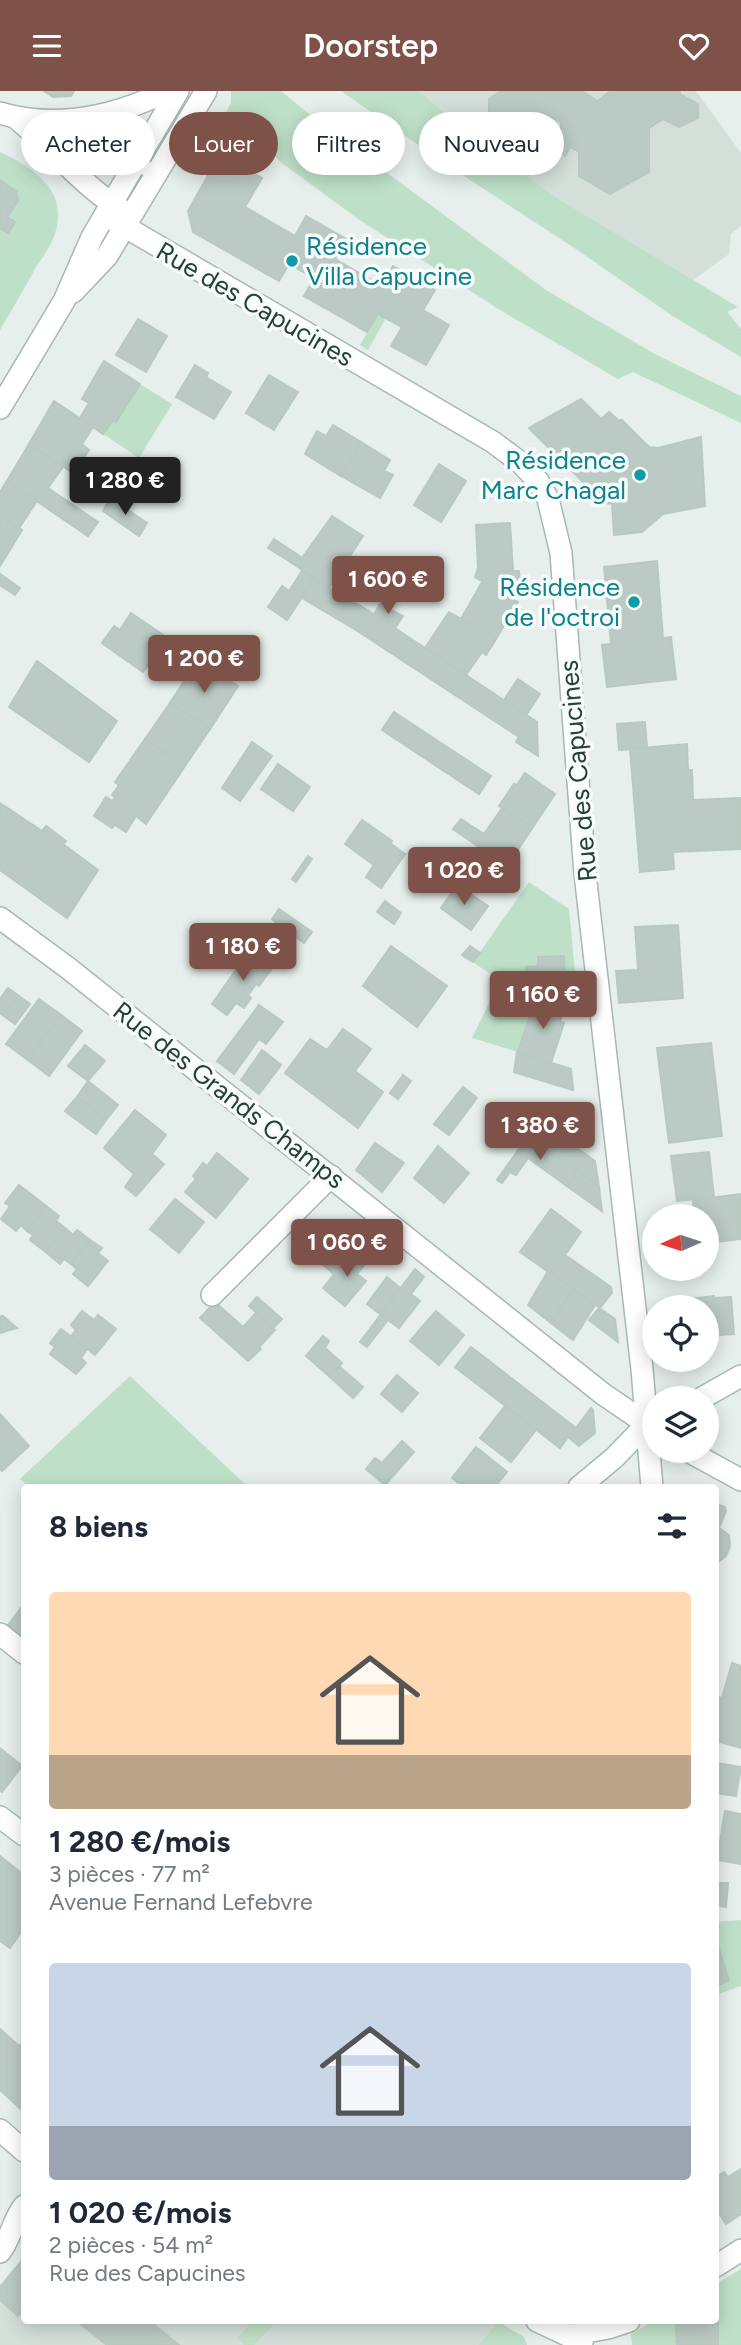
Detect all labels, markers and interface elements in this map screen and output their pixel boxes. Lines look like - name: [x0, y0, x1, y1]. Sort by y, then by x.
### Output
- icon: menu: [28, 27, 66, 65]
- text: Doorstep: [303, 27, 438, 65]
- icon: heart: [675, 27, 713, 65]
- chip: Acheter: [21, 112, 155, 175]
- chip: Louer: [169, 112, 278, 175]
- chip: Filtres: [292, 112, 405, 175]
- chip: Nouveau: [419, 112, 564, 175]
- place label: Résidence Villa Capucine: [306, 230, 472, 292]
- street label: Rue des Capucines: [151, 235, 359, 373]
- marker: Résidence Villa Capucine: [284, 253, 300, 269]
- place label: Résidence Marc Chagal: [481, 444, 626, 506]
- pin: 1 280 €: [60, 457, 190, 517]
- text: 1 280 €: [86, 466, 164, 494]
- marker: Résidence Marc Chagal: [632, 467, 648, 483]
- pin: 1 600 €: [323, 557, 453, 616]
- text: 1 600 €: [348, 565, 428, 593]
- place label: Résidence de l'octroi: [499, 571, 620, 633]
- marker: Résidence de l'octroi: [626, 594, 642, 610]
- pin: 1 200 €: [139, 635, 269, 695]
- text: 1 200 €: [164, 644, 244, 672]
- street label: Rue des Capucines: [552, 659, 604, 883]
- pin: 1 020 €: [399, 847, 529, 907]
- text: 1 020 €: [424, 856, 504, 884]
- pin: 1 180 €: [178, 923, 308, 983]
- text: 1 180 €: [205, 932, 281, 960]
- pin: 1 160 €: [478, 971, 608, 1031]
- text: 1 160 €: [506, 980, 580, 1008]
- street label: Rue des Grands Champs: [107, 994, 351, 1196]
- pin: 1 380 €: [475, 1103, 605, 1162]
- text: 1 380 €: [501, 1111, 579, 1139]
- north arrow: [642, 1204, 719, 1281]
- map controls: [642, 1204, 719, 1463]
- pin: 1 060 €: [282, 1219, 412, 1279]
- text: 1 060 €: [307, 1228, 387, 1256]
- button: locate: [642, 1295, 719, 1372]
- button: layers: [642, 1386, 719, 1463]
- icon: filters: [653, 1507, 691, 1545]
- text: 8 biens: [49, 1508, 148, 1545]
- icon: home: [307, 1637, 433, 1763]
- text: 1 280 €/mois: [49, 1823, 230, 1860]
- text: 3 pièces · 77 m²: [49, 1860, 210, 1888]
- text: Avenue Fernand Lefebvre: [49, 1888, 313, 1916]
- icon: home: [307, 2008, 433, 2134]
- text: 1 020 €/mois: [49, 2194, 231, 2231]
- text: 2 pièces · 54 m²: [49, 2231, 213, 2259]
- text: Rue des Capucines: [49, 2259, 246, 2287]

